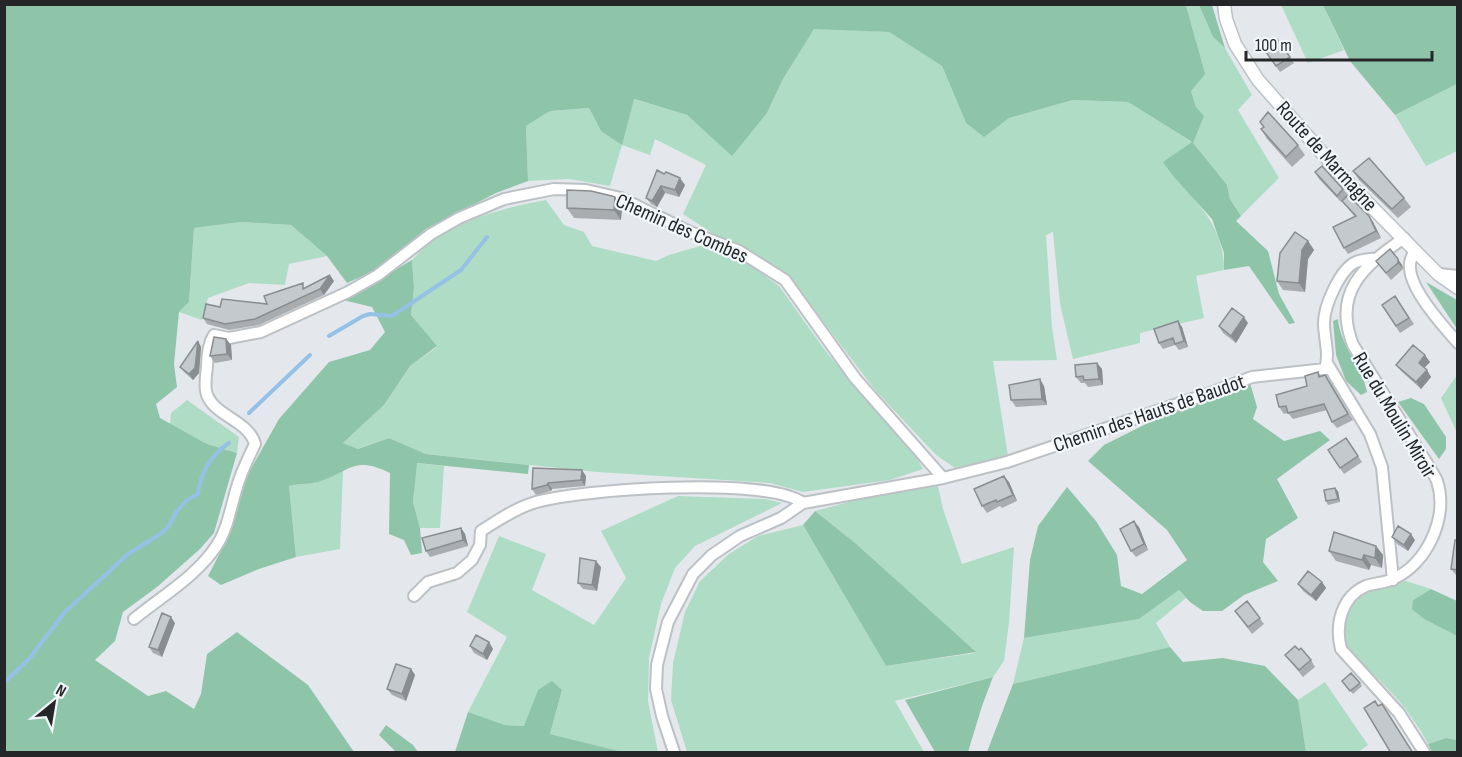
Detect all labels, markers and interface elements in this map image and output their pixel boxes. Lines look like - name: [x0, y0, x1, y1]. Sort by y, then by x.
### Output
- scale bar: [1246, 24, 1432, 62]
- text: 100 m: [1255, 35, 1292, 56]
- street label: Route de Marmagne: [1271, 96, 1383, 217]
- street label: Chemin des Combes: [612, 188, 752, 269]
- street label: Rue du Moulin Miroir: [1347, 348, 1442, 483]
- street label: Chemin des Hauts de Baudot: [1050, 369, 1248, 458]
- north arrow: [24, 673, 84, 733]
- text: N: [52, 681, 69, 702]

